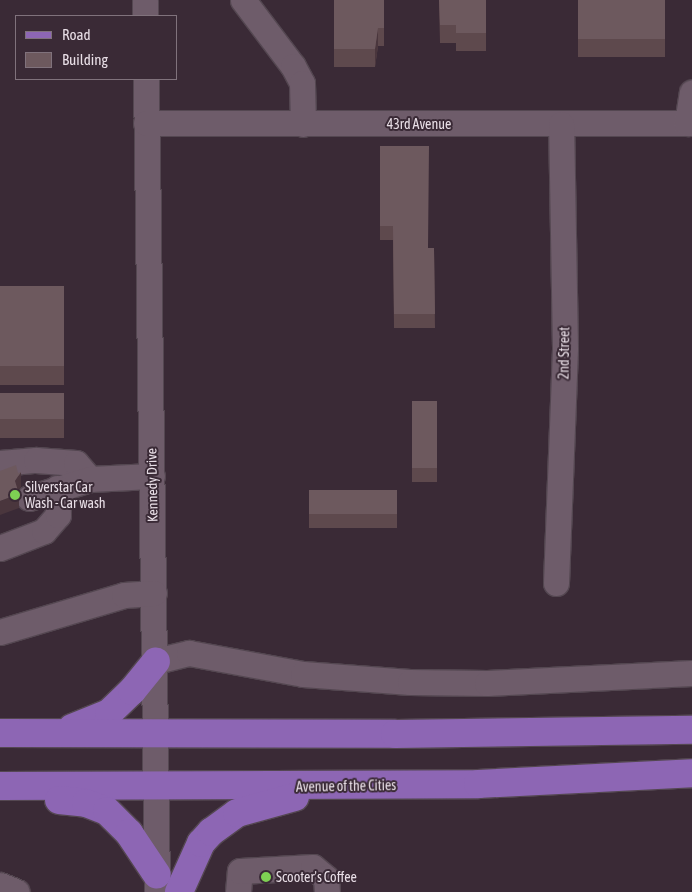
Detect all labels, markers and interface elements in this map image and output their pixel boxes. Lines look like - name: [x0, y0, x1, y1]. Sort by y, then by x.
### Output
- legend: [15, 15, 178, 80]
- text: Road: [62, 26, 91, 43]
- text: Building: [62, 51, 108, 68]
- street label: 43rd Avenue: [387, 116, 451, 132]
- street label: 2nd Street: [555, 327, 573, 379]
- street label: Kennedy Drive: [143, 448, 161, 522]
- place label: Silverstar Car Wash - Car wash: [25, 479, 106, 512]
- marker: Silverstar Car Wash - Car wash: [9, 489, 21, 501]
- street label: Avenue of the Cities: [296, 777, 396, 795]
- place label: Scooter's Coffee: [276, 869, 357, 885]
- marker: Scooter's Coffee: [260, 871, 272, 883]

